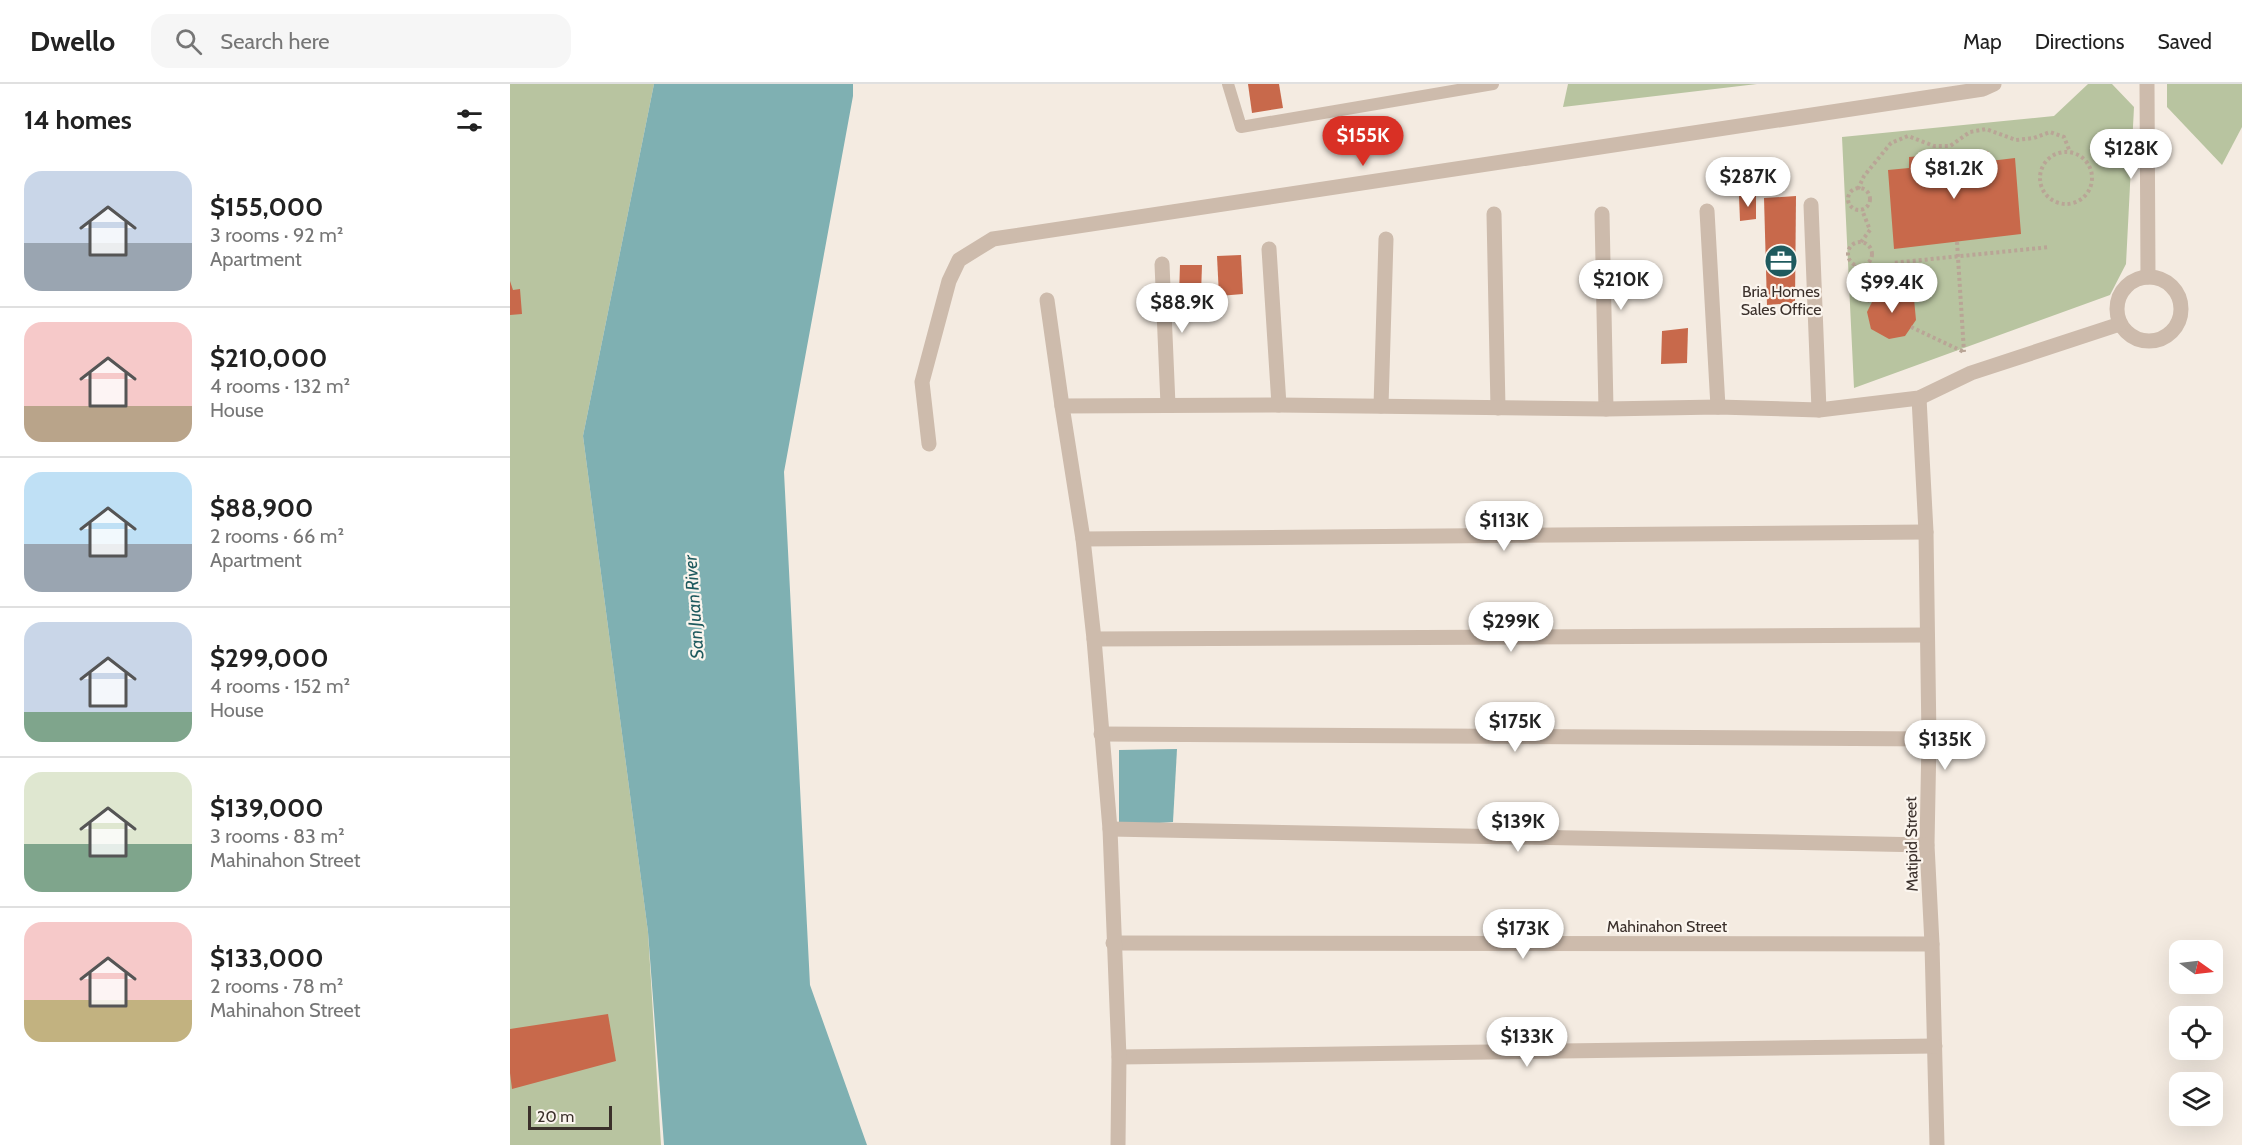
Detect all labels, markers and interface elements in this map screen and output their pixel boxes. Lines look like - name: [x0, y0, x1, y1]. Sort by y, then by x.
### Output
- search box: [151, 14, 571, 68]
- text: Dwello: [30, 24, 115, 58]
- icon: search: [172, 25, 205, 58]
- text: Search here: [220, 28, 330, 55]
- text: Map: [1963, 29, 2002, 54]
- text: Directions: [2035, 29, 2124, 54]
- text: Saved: [2157, 29, 2212, 54]
- text: 14 homes: [24, 104, 132, 136]
- icon: filters: [453, 104, 486, 137]
- pin: $155K: [1321, 116, 1405, 167]
- text: $155K: [1337, 123, 1390, 147]
- pin: $128K: [2089, 129, 2173, 180]
- text: $128K: [2104, 136, 2158, 160]
- pin: $81.2K: [1905, 149, 2003, 200]
- text: $81.2K: [1925, 156, 1983, 180]
- pin: $287K: [1706, 157, 1790, 208]
- text: $287K: [1720, 164, 1777, 188]
- text: $155,000: [210, 191, 323, 223]
- icon: home: [72, 195, 144, 267]
- text: 3 rooms · 92 m²: [210, 223, 343, 247]
- office icon: Bria Homes Sales Office: [1763, 243, 1799, 279]
- text: Apartment: [210, 247, 302, 271]
- pin: $210K: [1579, 260, 1663, 311]
- pin: $99.4K: [1843, 263, 1941, 314]
- text: $210K: [1593, 267, 1649, 291]
- text: $99.4K: [1860, 270, 1924, 294]
- place label: Bria Homes Sales Office: [1741, 282, 1821, 319]
- pin: $88.9K: [1133, 283, 1231, 334]
- text: $88.9K: [1150, 290, 1214, 314]
- text: $210,000: [210, 342, 327, 374]
- icon: home: [72, 346, 144, 418]
- text: 4 rooms · 132 m²: [210, 374, 350, 398]
- text: House: [210, 398, 264, 422]
- text: $88,900: [210, 492, 313, 524]
- icon: home: [72, 496, 144, 568]
- pin: $113K: [1462, 501, 1546, 552]
- text: $113K: [1479, 508, 1529, 532]
- text: 2 rooms · 66 m²: [210, 524, 344, 548]
- text: Apartment: [210, 548, 302, 572]
- water label: San Juan River: [679, 553, 709, 660]
- pin: $299K: [1469, 602, 1553, 653]
- text: $299K: [1482, 609, 1540, 633]
- text: $299,000: [210, 642, 328, 674]
- icon: home: [72, 646, 144, 718]
- text: 4 rooms · 152 m²: [210, 674, 350, 698]
- text: House: [210, 698, 264, 722]
- pin: $175K: [1473, 702, 1557, 753]
- text: $175K: [1489, 709, 1541, 733]
- pin: $135K: [1903, 720, 1987, 771]
- text: $135K: [1918, 727, 1972, 751]
- text: $139,000: [210, 792, 324, 824]
- icon: home: [72, 796, 144, 868]
- street label: Matipid Street: [1901, 796, 1922, 892]
- pin: $139K: [1476, 802, 1560, 853]
- text: $139K: [1491, 809, 1545, 833]
- text: 3 rooms · 83 m²: [210, 824, 345, 848]
- text: Mahinahon Street: [210, 848, 361, 872]
- pin: $173K: [1481, 909, 1565, 960]
- text: $173K: [1497, 916, 1549, 940]
- street label: Mahinahon Street: [1607, 917, 1728, 936]
- north arrow: [2169, 940, 2223, 994]
- map controls: [2169, 940, 2223, 1126]
- text: $133,000: [210, 942, 324, 974]
- icon: home: [72, 946, 144, 1018]
- text: 2 rooms · 78 m²: [210, 974, 343, 998]
- text: Mahinahon Street: [210, 998, 361, 1022]
- button: locate: [2169, 1006, 2223, 1060]
- pin: $133K: [1485, 1017, 1569, 1068]
- text: $133K: [1500, 1024, 1554, 1048]
- button: layers: [2169, 1072, 2223, 1126]
- scale bar: [528, 1103, 612, 1130]
- text: 20 m: [537, 1107, 574, 1126]

